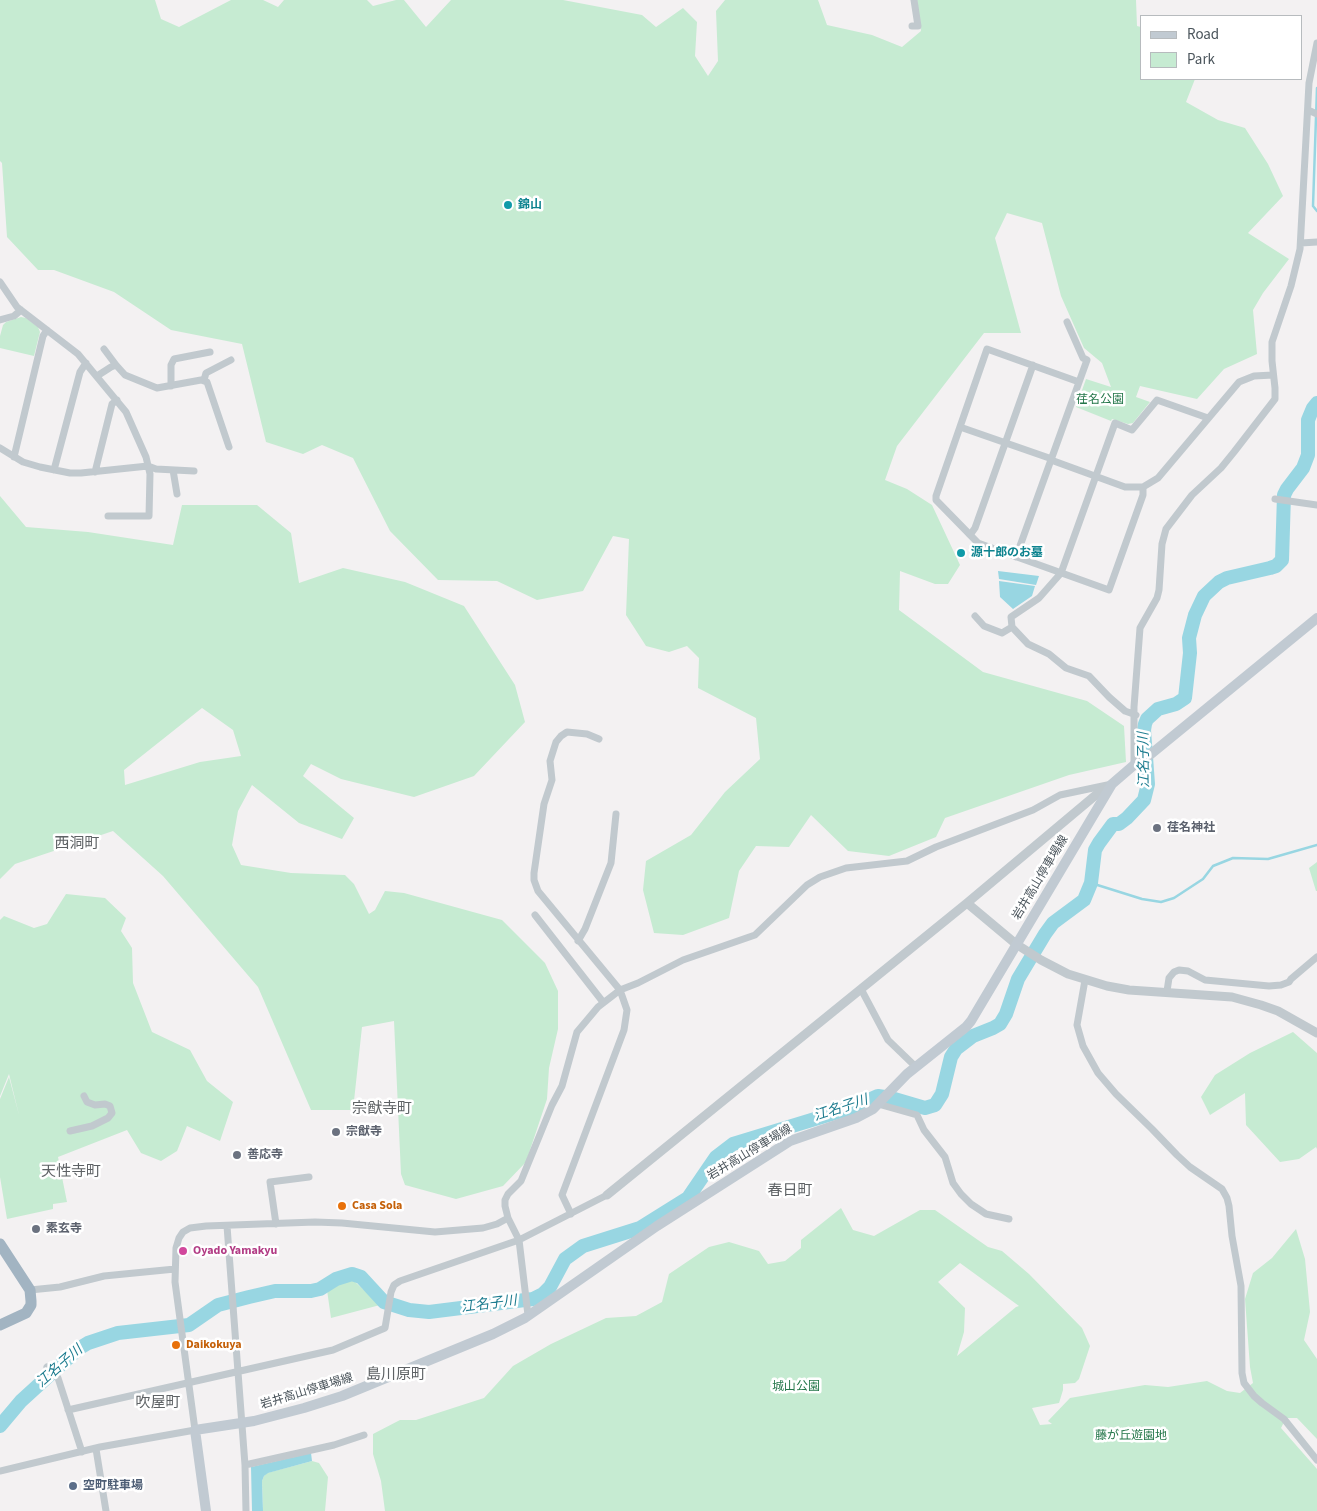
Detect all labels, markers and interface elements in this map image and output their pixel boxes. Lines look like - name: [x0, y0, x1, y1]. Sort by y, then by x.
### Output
- legend: [1140, 15, 1302, 80]
- text: Road: [1187, 24, 1219, 45]
- text: Park: [1187, 49, 1215, 70]
- place label: 錦山: [518, 198, 542, 212]
- marker: 錦山: [502, 199, 514, 211]
- park label: 荏名公園: [1076, 393, 1124, 407]
- place label: 源十郎のお墓: [971, 546, 1043, 560]
- marker: 源十郎のお墓: [955, 547, 967, 559]
- water label: 江名子川: [1136, 732, 1154, 788]
- place label: 荏名神社: [1167, 821, 1215, 835]
- marker: 荏名神社: [1151, 822, 1163, 834]
- street label: 岩井高山停車場線: [1010, 833, 1072, 923]
- district label: 西洞町: [55, 836, 99, 854]
- water label: 江名子川: [812, 1092, 870, 1126]
- district label: 宗猷寺町: [352, 1101, 412, 1119]
- street label: 岩井高山停車場線: [705, 1122, 795, 1184]
- place label: 宗猷寺: [346, 1125, 382, 1139]
- marker: 宗猷寺: [330, 1126, 342, 1138]
- place label: 善応寺: [247, 1148, 283, 1162]
- marker: 善応寺: [231, 1149, 243, 1161]
- district label: 天性寺町: [41, 1164, 101, 1182]
- district label: 春日町: [768, 1183, 812, 1201]
- place label: Casa Sola: [352, 1199, 402, 1213]
- marker: Casa Sola: [336, 1200, 348, 1212]
- place label: 素玄寺: [46, 1222, 82, 1236]
- marker: 素玄寺: [30, 1223, 42, 1235]
- place label: Oyado Yamakyu: [193, 1244, 277, 1258]
- marker: Oyado Yamakyu: [177, 1245, 189, 1257]
- water label: 江名子川: [460, 1293, 518, 1317]
- place label: Daikokuya: [186, 1338, 242, 1352]
- marker: Daikokuya: [170, 1339, 182, 1351]
- water label: 江名子川: [33, 1342, 87, 1392]
- district label: 島川原町: [366, 1367, 426, 1385]
- street label: 岩井高山停車場線: [259, 1371, 355, 1413]
- park label: 城山公園: [772, 1380, 820, 1394]
- district label: 吹屋町: [136, 1395, 180, 1413]
- park label: 藤が丘遊園地: [1095, 1429, 1167, 1443]
- place label: 空町駐車場: [83, 1479, 143, 1493]
- marker: 空町駐車場: [67, 1480, 79, 1492]

